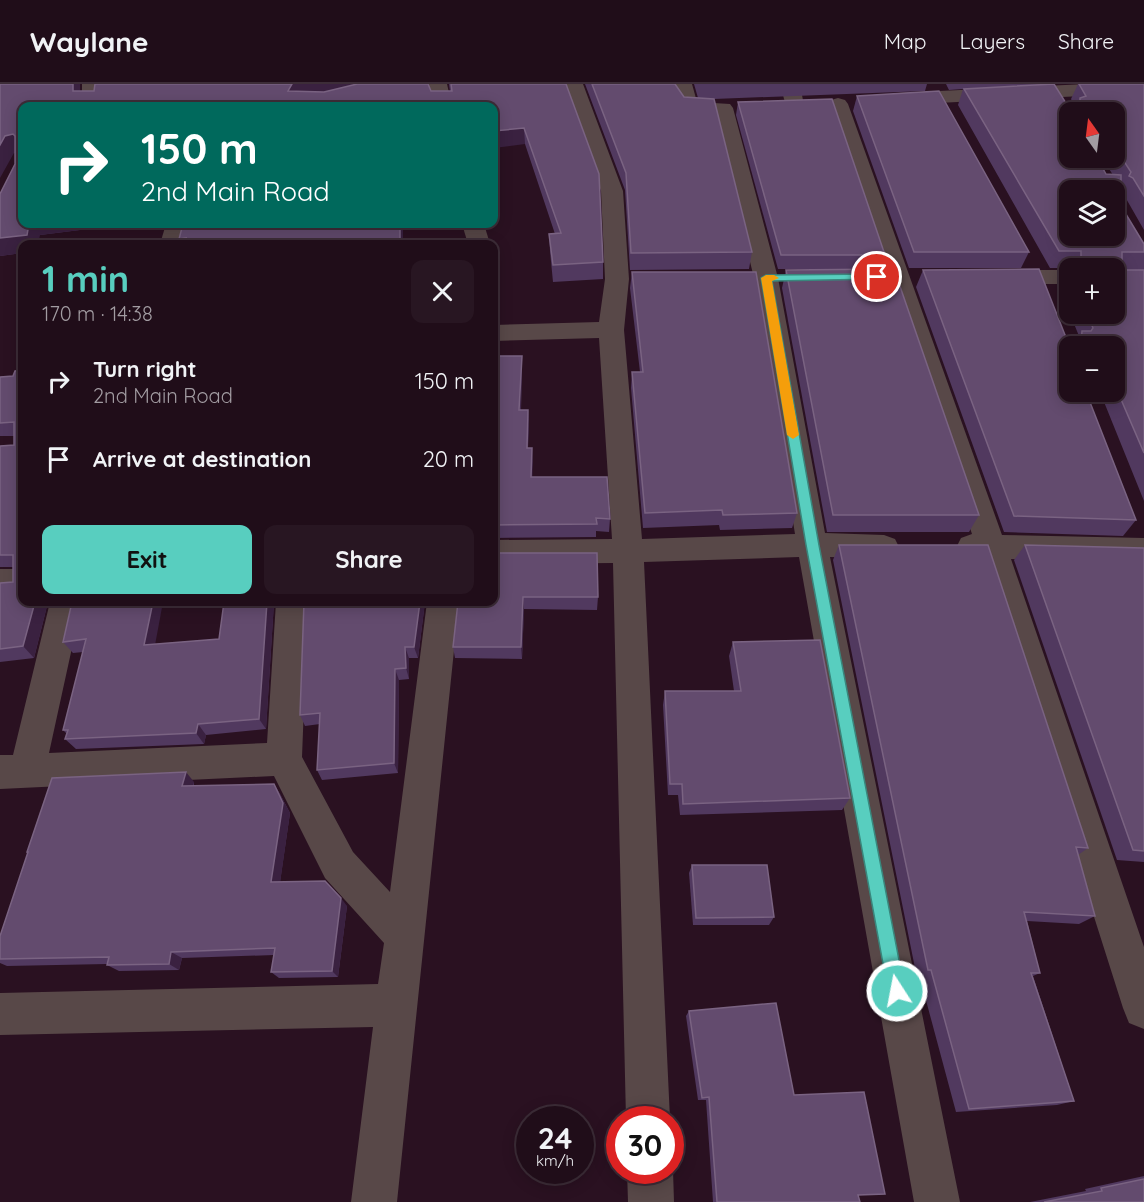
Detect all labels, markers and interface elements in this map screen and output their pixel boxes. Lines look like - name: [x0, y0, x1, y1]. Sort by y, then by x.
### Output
- text: Waylane: [30, 24, 149, 59]
- text: Map: [884, 28, 927, 54]
- text: Layers: [960, 28, 1025, 54]
- text: Share: [1058, 28, 1114, 54]
- north arrow: [1059, 102, 1125, 168]
- map controls: [1059, 102, 1125, 402]
- text: 150 m: [141, 122, 258, 175]
- icon: right: [42, 126, 120, 204]
- text: 2nd Main Road: [141, 174, 330, 208]
- button: layers: [1059, 180, 1125, 246]
- pin: [851, 251, 902, 302]
- text: 1 min: [42, 256, 129, 301]
- button: +: [1059, 258, 1125, 324]
- button: close: [411, 260, 474, 323]
- icon: arrive: [860, 260, 893, 293]
- text: 170 m · 14:38: [42, 301, 153, 326]
- button: −: [1059, 336, 1125, 402]
- text: Turn right: [93, 355, 197, 383]
- icon: right: [42, 365, 75, 398]
- text: 150 m: [415, 367, 474, 395]
- text: 2nd Main Road: [93, 383, 233, 408]
- icon: arrive: [42, 443, 75, 476]
- text: Arrive at destination: [93, 445, 311, 473]
- text: 20 m: [423, 445, 474, 473]
- button: Exit: [42, 525, 252, 594]
- button: Share: [264, 525, 474, 594]
- position arrow: [865, 959, 929, 1023]
- speed limit sign: 30: [606, 1106, 684, 1184]
- text: 24: [538, 1119, 572, 1157]
- text: km/h: [536, 1151, 574, 1170]

